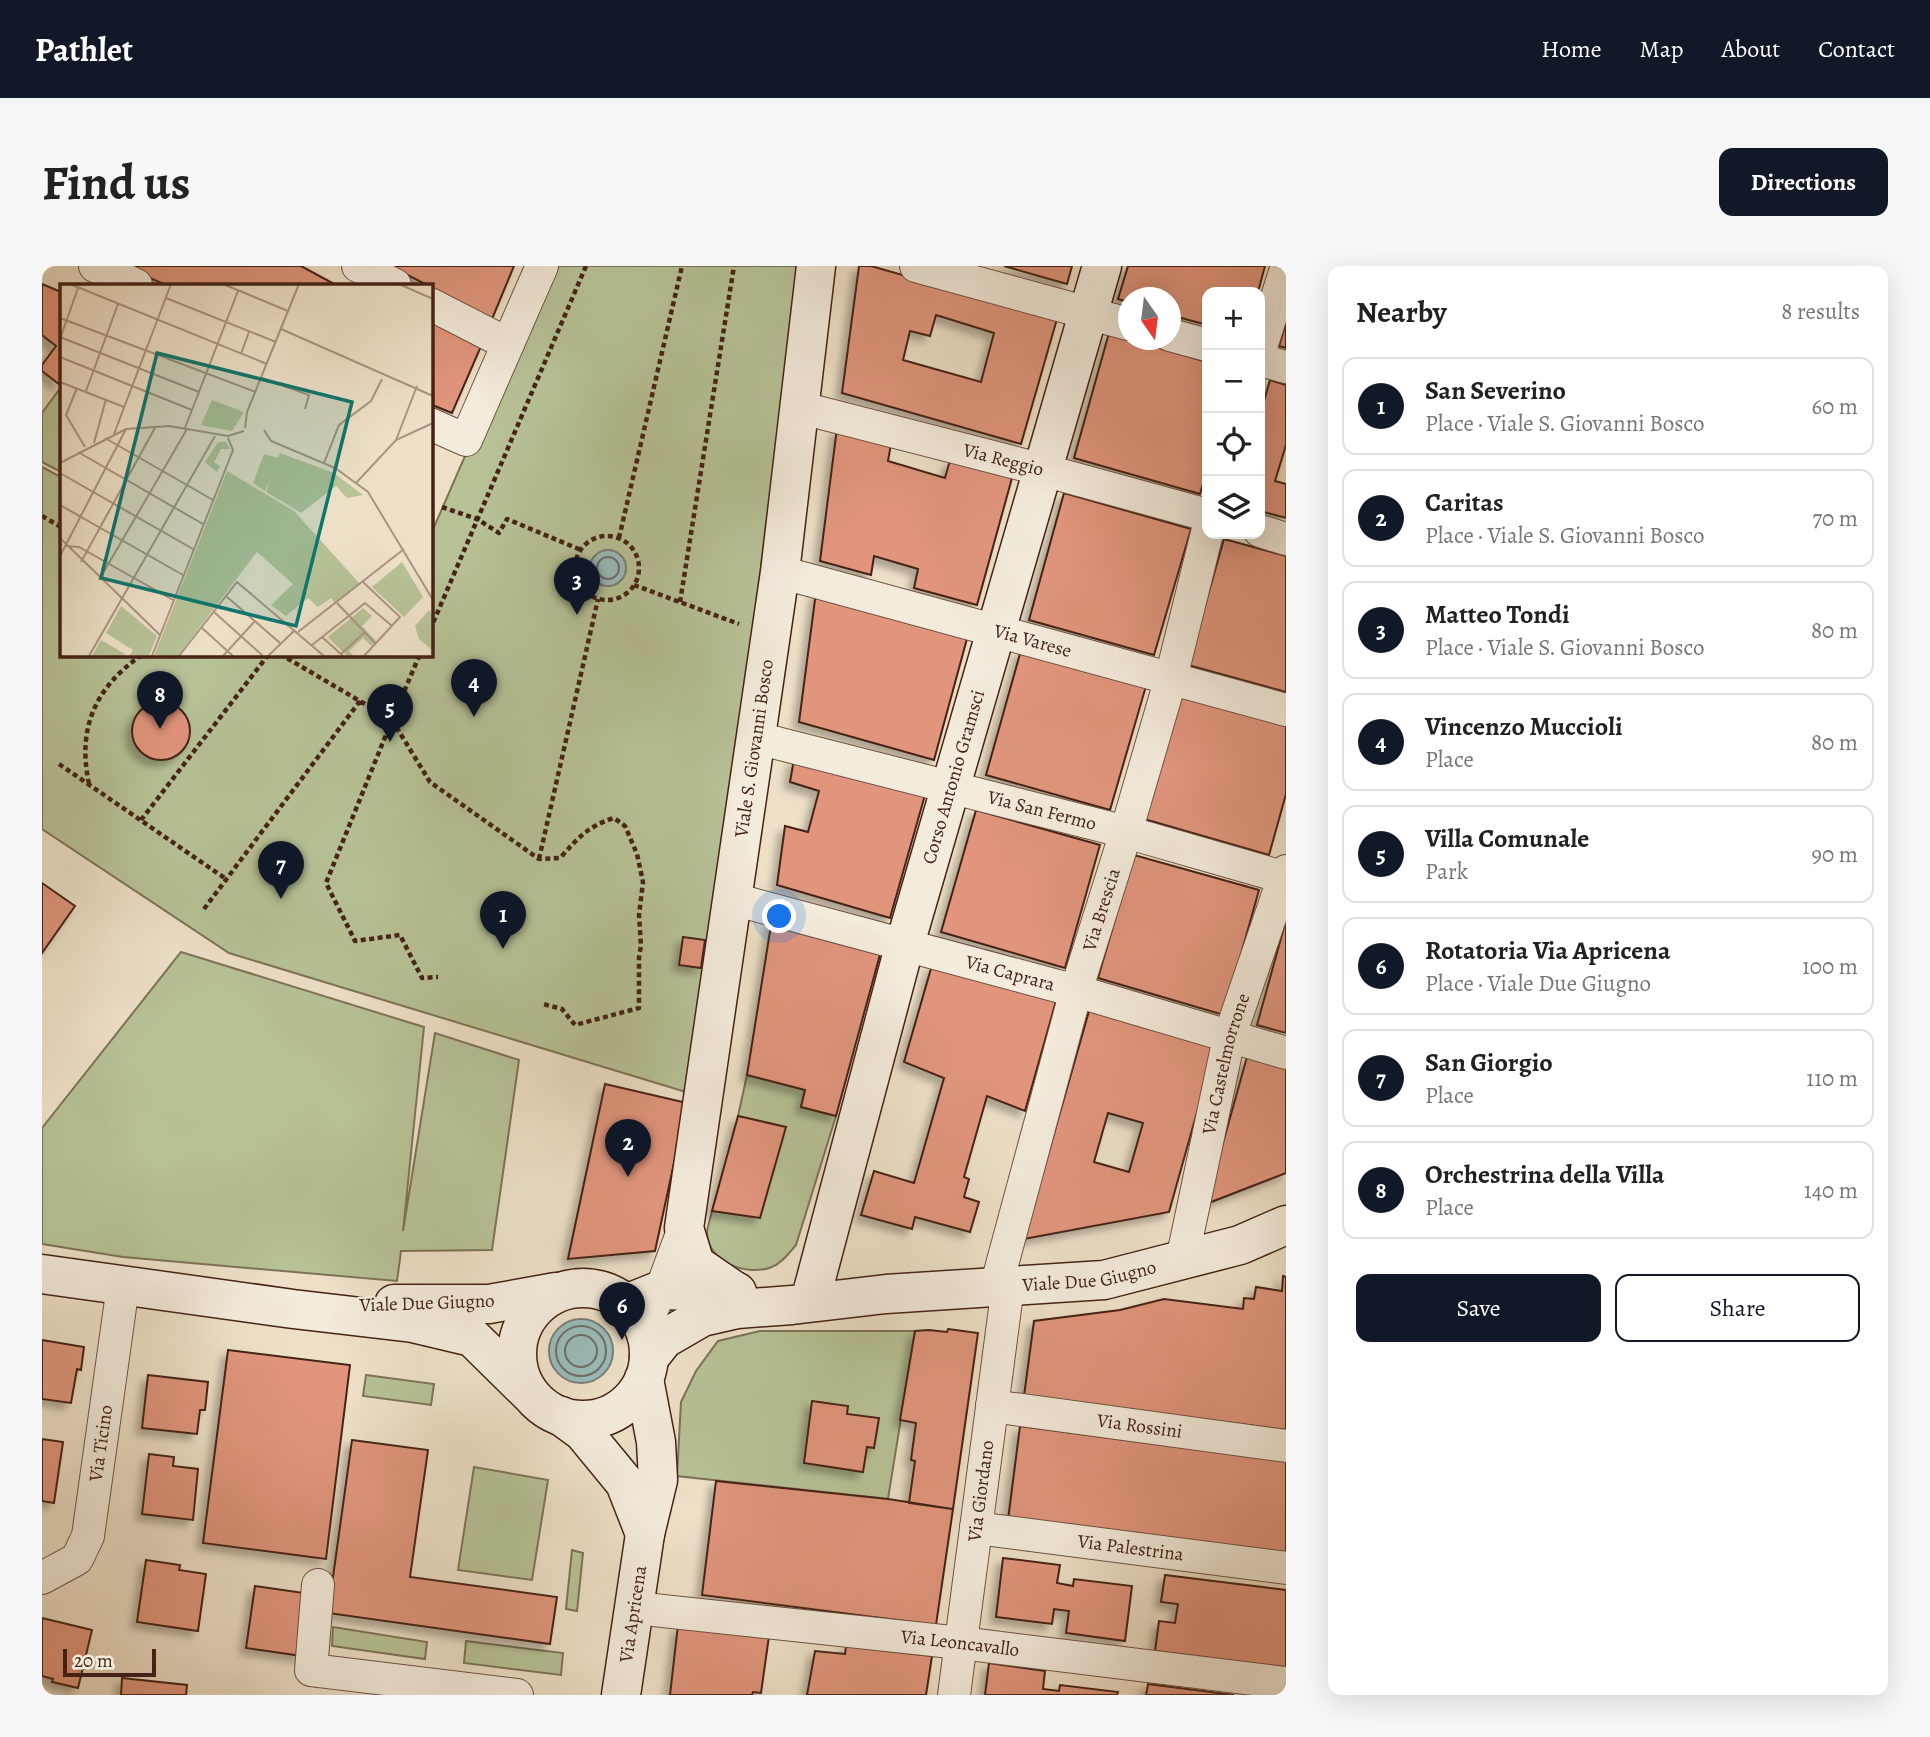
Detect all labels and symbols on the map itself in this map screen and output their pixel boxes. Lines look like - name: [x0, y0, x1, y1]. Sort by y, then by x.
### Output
- inset map: [60, 284, 432, 656]
- north arrow: [1118, 287, 1181, 350]
- street label: Via Reggio: [959, 437, 1046, 483]
- pin: 3: [554, 557, 600, 615]
- street label: Via Varese: [990, 618, 1075, 664]
- street label: Viale S. Giovanni Bosco: [728, 658, 780, 840]
- pin: 4: [451, 659, 497, 717]
- pin: 8: [137, 671, 183, 729]
- pin: 5: [367, 684, 413, 742]
- street label: Corso Antonio Gramsci: [916, 687, 991, 867]
- street label: Via San Fermo: [984, 784, 1099, 837]
- pin: 7: [258, 841, 304, 899]
- street label: Via Brescia: [1076, 865, 1127, 955]
- pin: 1: [480, 891, 526, 949]
- your location: [762, 899, 796, 933]
- street label: Via Caprara: [962, 949, 1058, 998]
- street label: Via Castelmorrone: [1196, 990, 1256, 1138]
- pin: 2: [605, 1119, 651, 1177]
- street label: Viale Due Giugno: [1020, 1254, 1159, 1298]
- pin: 6: [599, 1282, 645, 1340]
- street label: Viale Due Giugno: [358, 1288, 495, 1318]
- street label: Via Ticino: [83, 1403, 119, 1484]
- street label: Via Rossini: [1094, 1407, 1184, 1445]
- street label: Via Giordano: [961, 1439, 1001, 1544]
- street label: Via Palestrina: [1075, 1528, 1185, 1568]
- street label: Via Apricena: [613, 1563, 653, 1665]
- street label: Via Leoncavallo: [899, 1624, 1021, 1663]
- scale bar: [63, 1646, 156, 1678]

